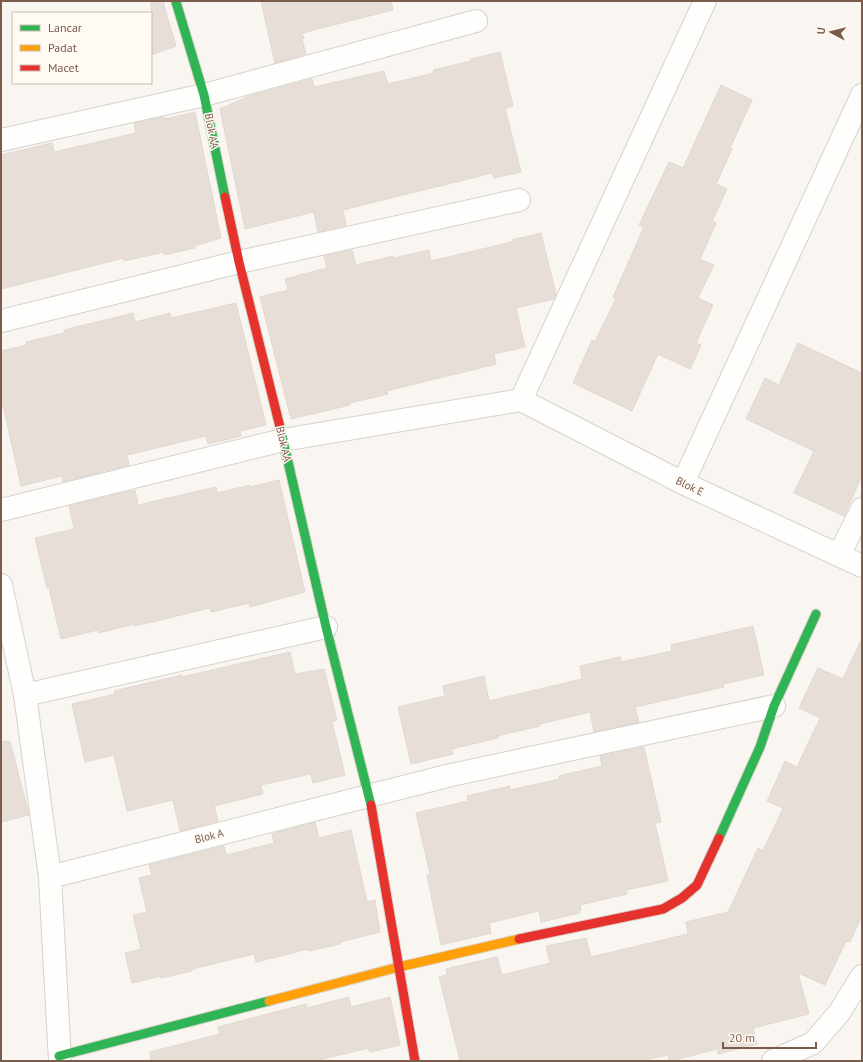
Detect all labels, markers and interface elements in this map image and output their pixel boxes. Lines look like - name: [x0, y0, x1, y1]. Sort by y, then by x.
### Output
- legend: [12, 12, 152, 84]
- north arrow: [811, 12, 851, 52]
- text: Lancar: [48, 20, 82, 35]
- text: U: [814, 26, 828, 35]
- text: Padat: [48, 40, 77, 55]
- text: Macet: [48, 60, 79, 75]
- street label: Blok AA: [202, 112, 222, 151]
- street label: Blok AA: [273, 425, 295, 464]
- street label: Blok E: [674, 473, 706, 499]
- street label: Blok A: [193, 826, 226, 846]
- scale bar: [723, 1024, 816, 1050]
- text: 20 m: [729, 1030, 755, 1045]

